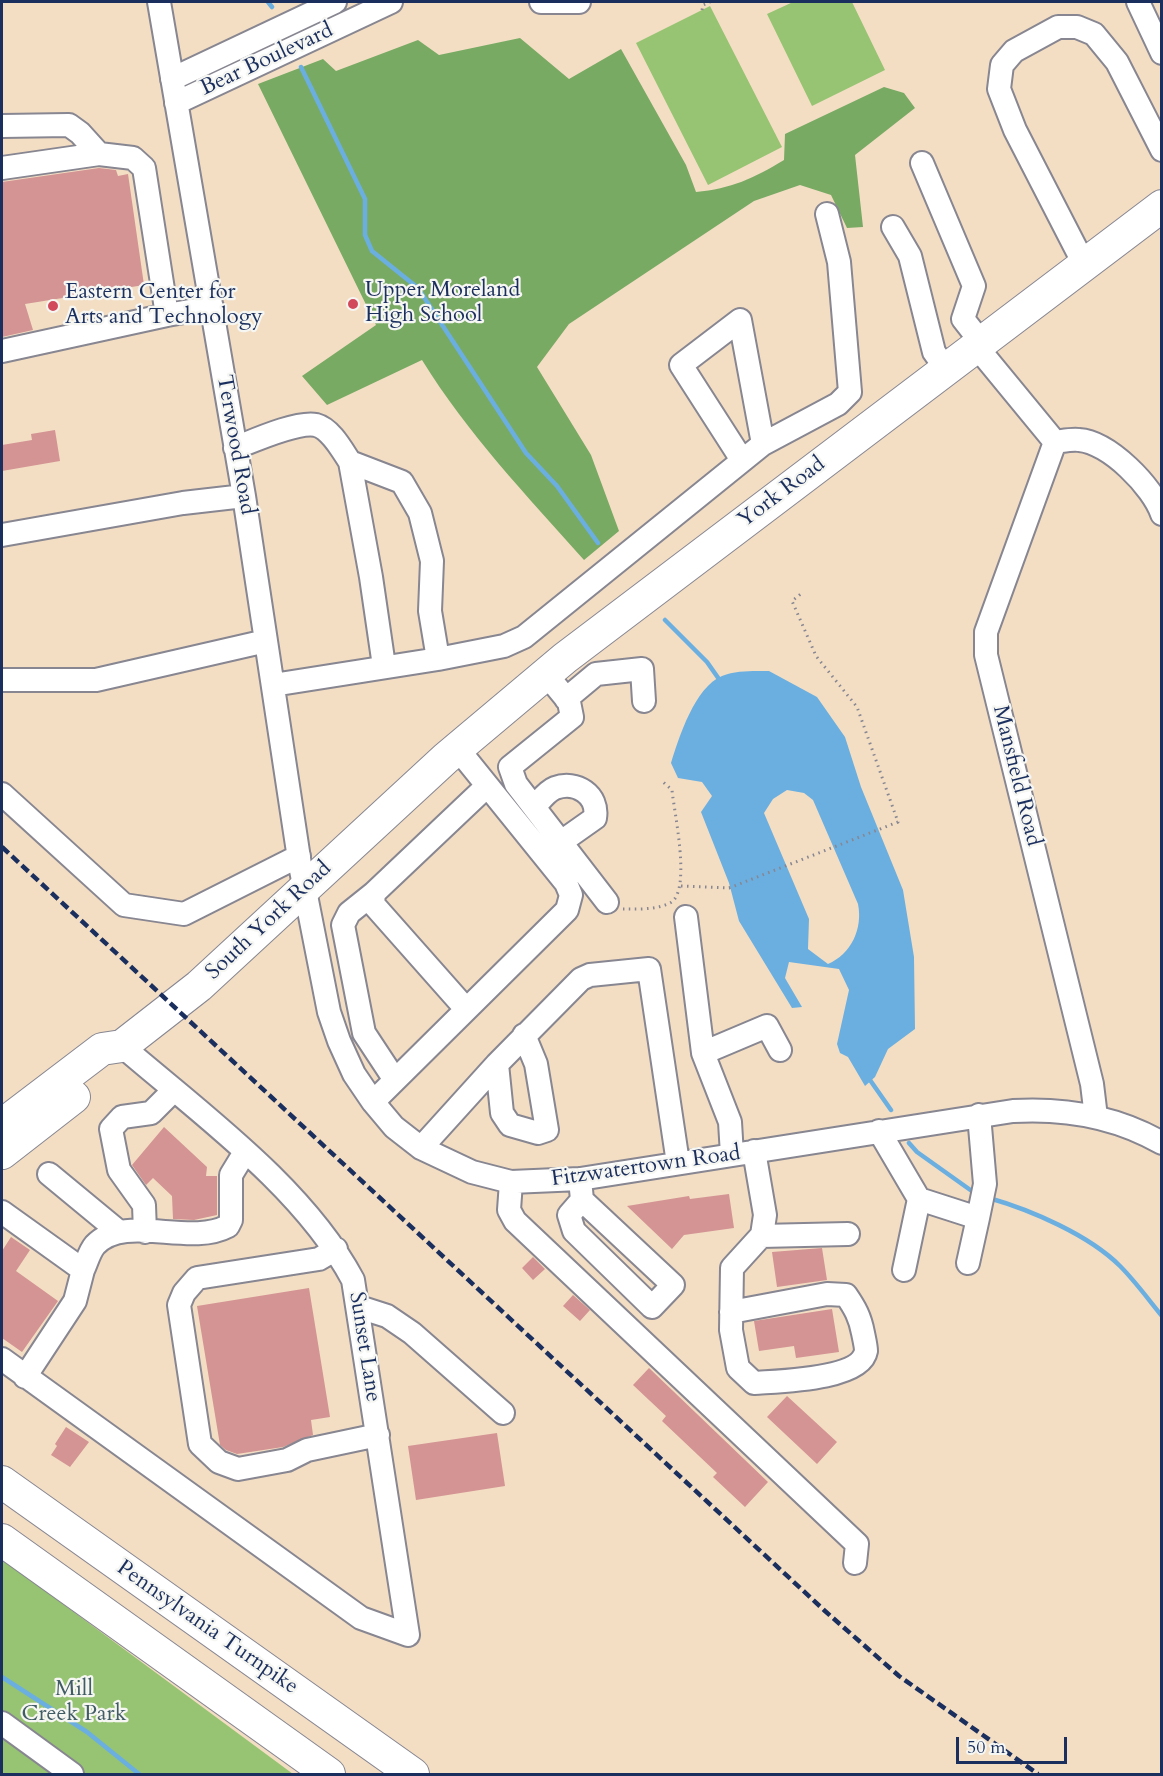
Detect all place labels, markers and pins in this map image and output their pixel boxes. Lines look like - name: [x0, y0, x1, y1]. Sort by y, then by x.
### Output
- place label: Upper Moreland High School: [365, 278, 520, 330]
- place label: Eastern Center for Arts and Technology: [65, 280, 263, 332]
- marker: Upper Moreland High School: [346, 297, 360, 311]
- marker: Eastern Center for Arts and Technology: [46, 299, 60, 313]

